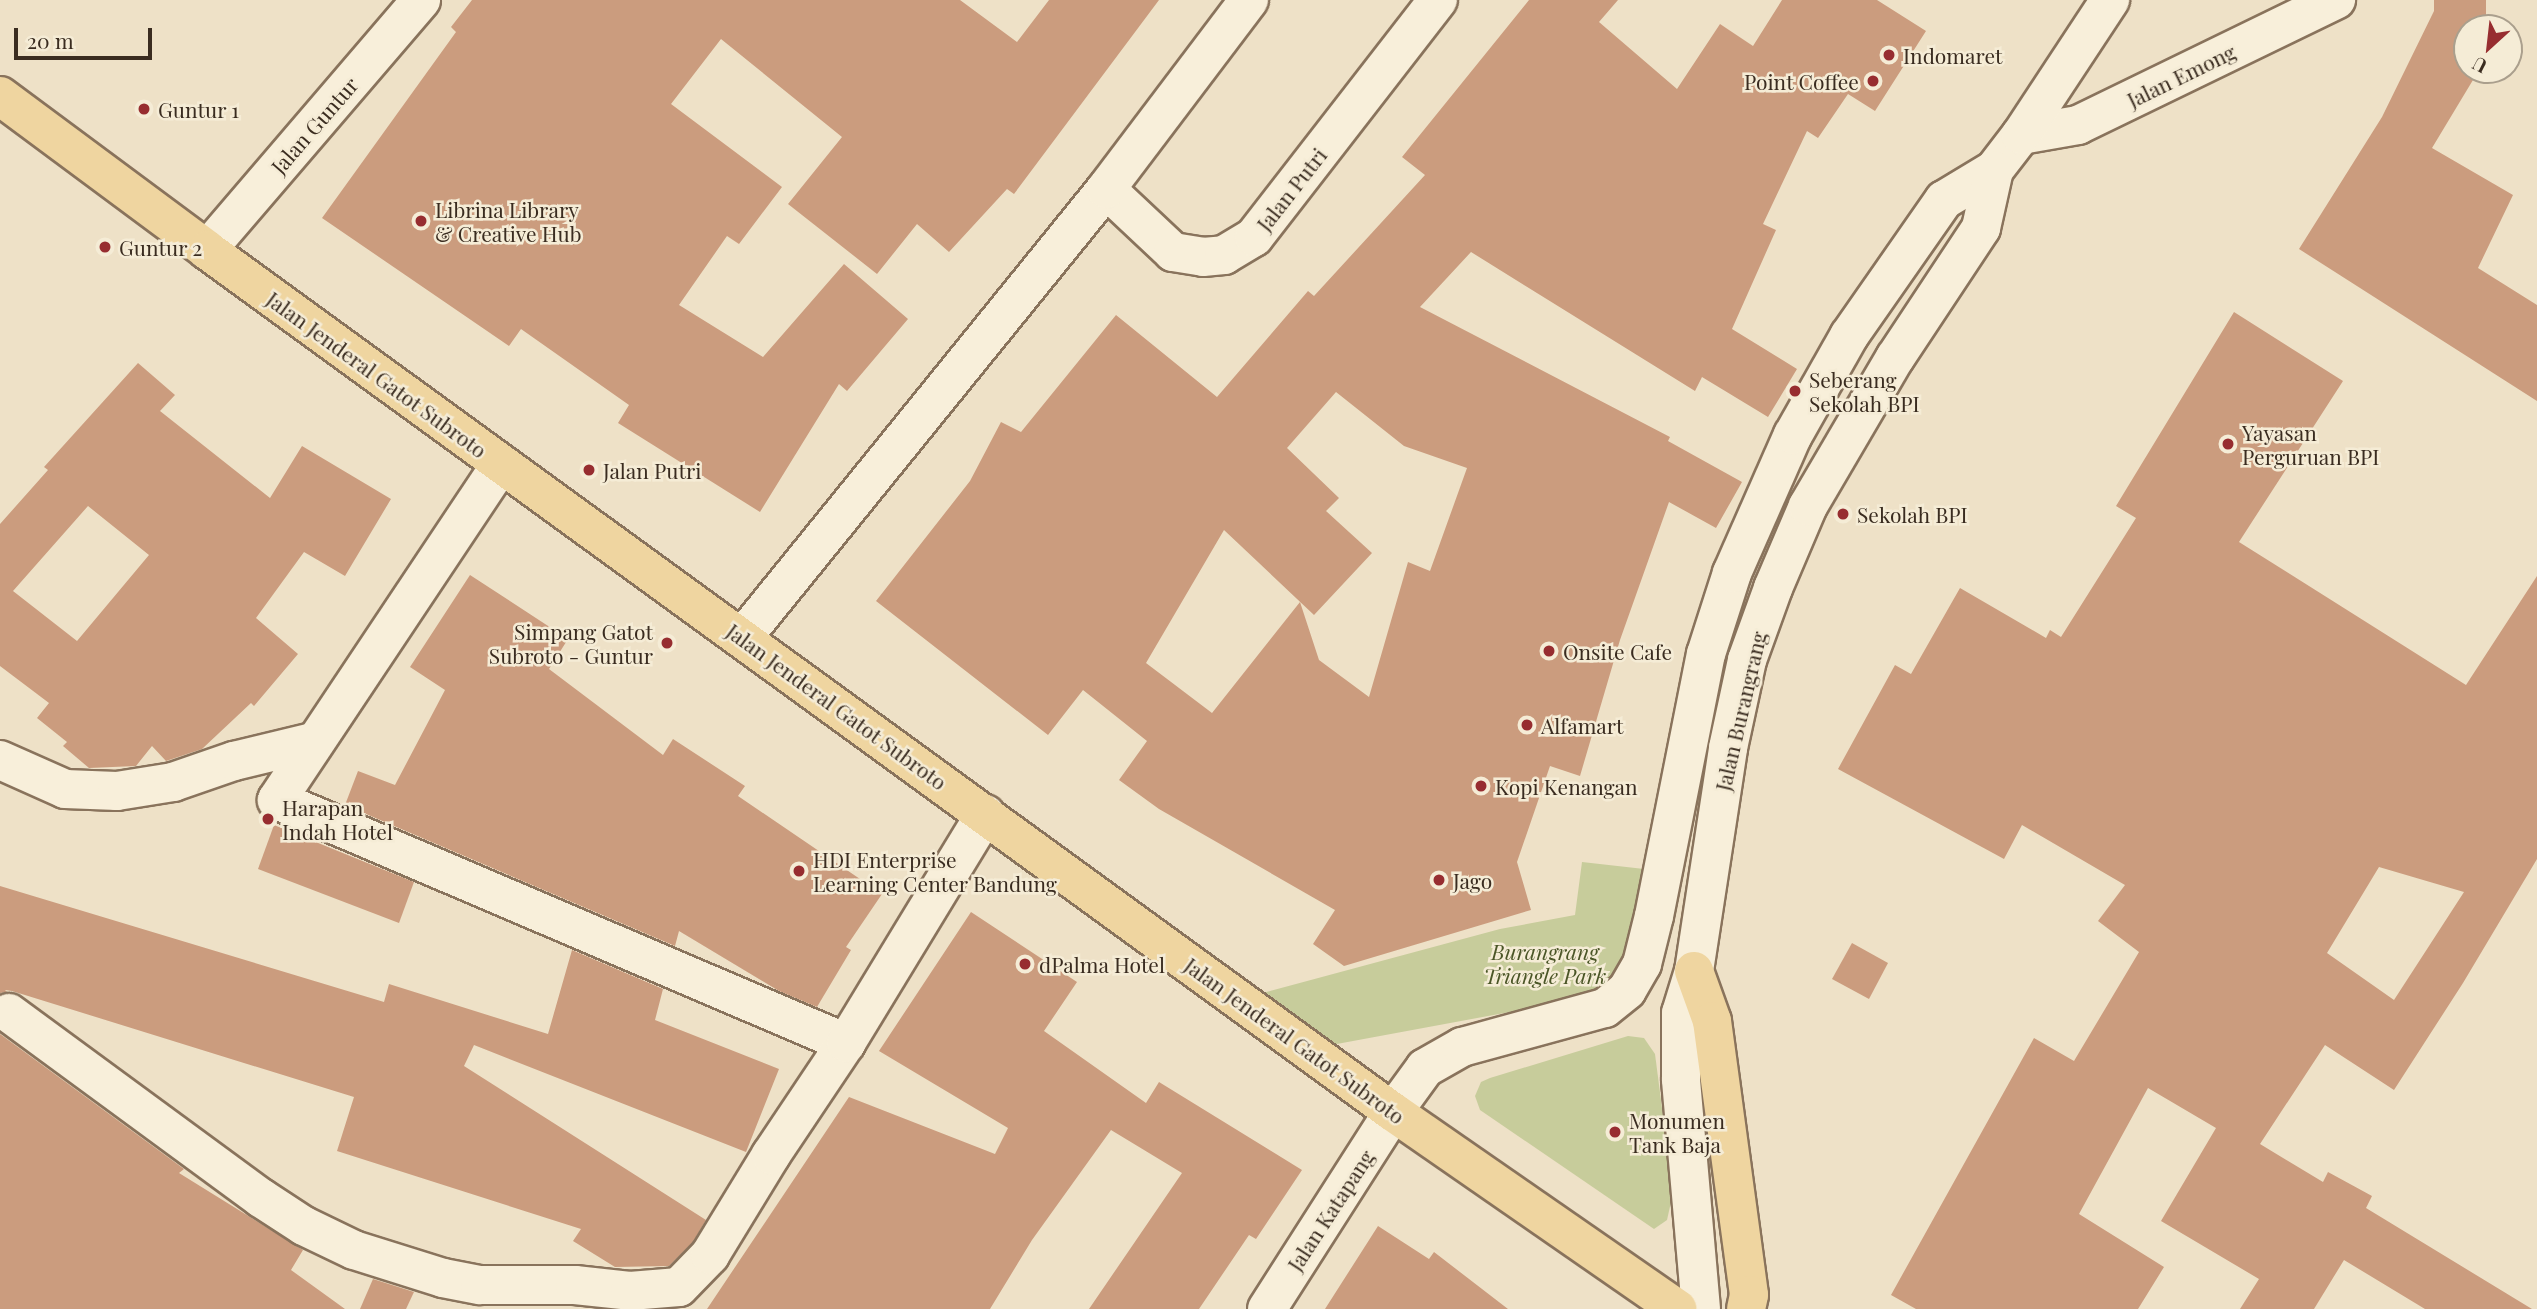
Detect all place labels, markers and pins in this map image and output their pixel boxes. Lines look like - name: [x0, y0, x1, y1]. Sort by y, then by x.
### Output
- place label: Indomaret: [1903, 42, 2002, 68]
- marker: Indomaret: [1881, 47, 1897, 63]
- place label: Point Coffee: [1744, 68, 1859, 94]
- marker: Point Coffee: [1865, 73, 1881, 89]
- place label: Guntur 1: [158, 96, 239, 122]
- marker: Guntur 1: [136, 101, 152, 117]
- place label: Librina Library & Creative Hub: [435, 196, 581, 246]
- marker: Librina Library & Creative Hub: [413, 213, 429, 229]
- place label: Guntur 2: [119, 234, 203, 260]
- marker: Guntur 2: [97, 239, 113, 255]
- place label: Seberang Sekolah BPI: [1809, 366, 1920, 416]
- marker: Seberang Sekolah BPI: [1787, 383, 1803, 399]
- place label: Yayasan Perguruan BPI: [2242, 419, 2379, 469]
- marker: Yayasan Perguruan BPI: [2220, 436, 2236, 452]
- place label: Jalan Putri: [603, 457, 701, 483]
- marker: Jalan Putri: [581, 462, 597, 478]
- place label: Sekolah BPI: [1857, 501, 1968, 527]
- marker: Sekolah BPI: [1835, 506, 1851, 522]
- place label: Simpang Gatot Subroto - Guntur: [489, 618, 653, 668]
- marker: Simpang Gatot Subroto - Guntur: [659, 635, 675, 651]
- place label: Onsite Cafe: [1563, 638, 1672, 664]
- marker: Onsite Cafe: [1541, 643, 1557, 659]
- place label: Alfamart: [1541, 712, 1624, 738]
- marker: Alfamart: [1519, 717, 1535, 733]
- place label: Kopi Kenangan: [1495, 773, 1637, 799]
- marker: Kopi Kenangan: [1473, 778, 1489, 794]
- place label: Harapan Indah Hotel: [282, 794, 393, 844]
- marker: Harapan Indah Hotel: [260, 811, 276, 827]
- place label: HDI Enterprise Learning Center Bandung: [813, 846, 1057, 896]
- marker: HDI Enterprise Learning Center Bandung: [791, 863, 807, 879]
- place label: Jago: [1453, 867, 1492, 893]
- marker: Jago: [1431, 872, 1447, 888]
- place label: dPalma Hotel: [1039, 951, 1165, 977]
- marker: dPalma Hotel: [1017, 956, 1033, 972]
- place label: Monumen Tank Baja: [1629, 1107, 1725, 1157]
- marker: Monumen Tank Baja: [1607, 1124, 1623, 1140]

